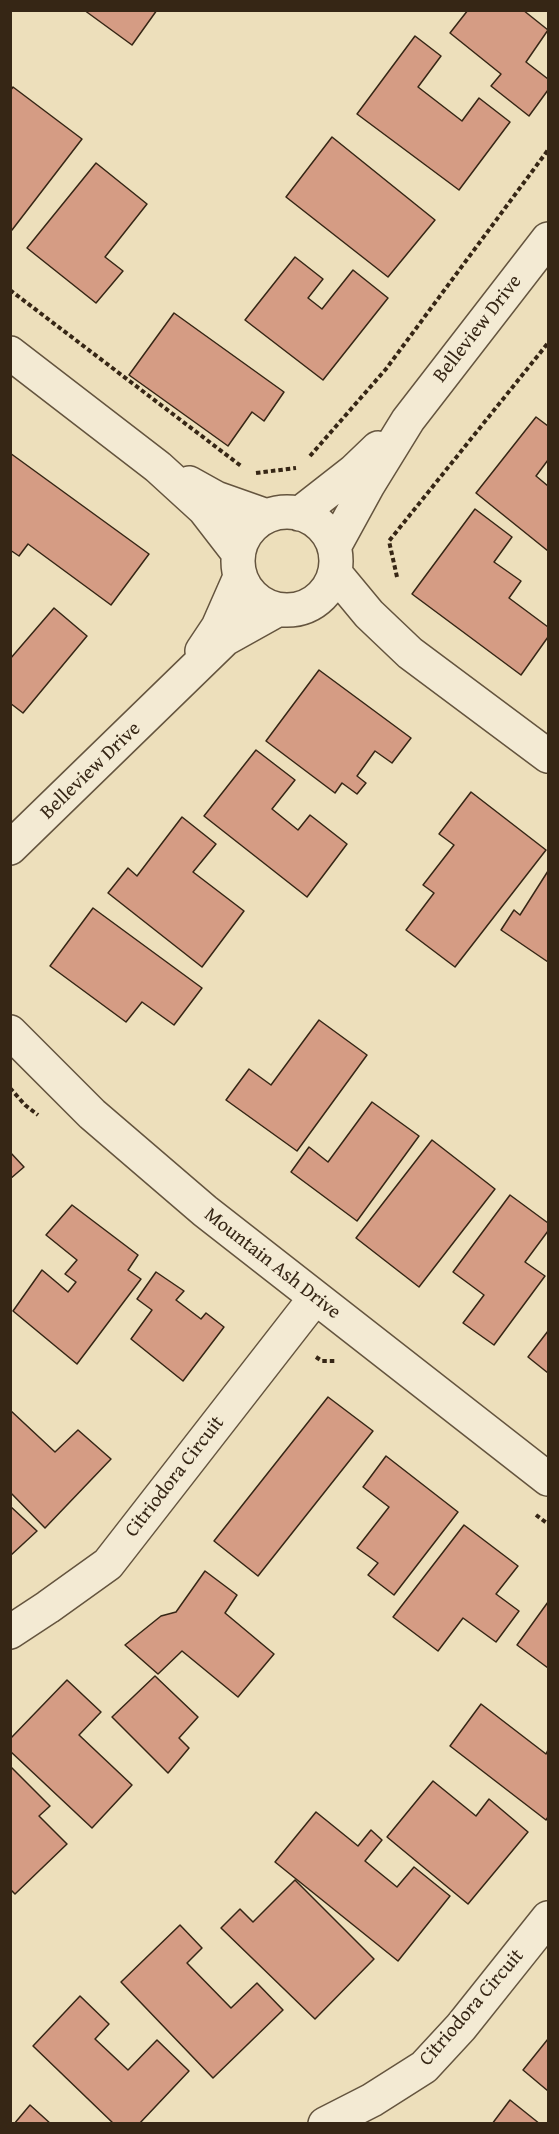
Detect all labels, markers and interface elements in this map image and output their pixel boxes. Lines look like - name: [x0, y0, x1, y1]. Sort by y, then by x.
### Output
- street label: Belleview Drive: [429, 270, 527, 388]
- street label: Belleview Drive: [36, 717, 146, 825]
- street label: Mountain Ash Drive: [199, 1203, 345, 1325]
- street label: Citriodora Circuit: [120, 1412, 230, 1542]
- street label: Citriodora Circuit: [415, 1945, 529, 2071]

